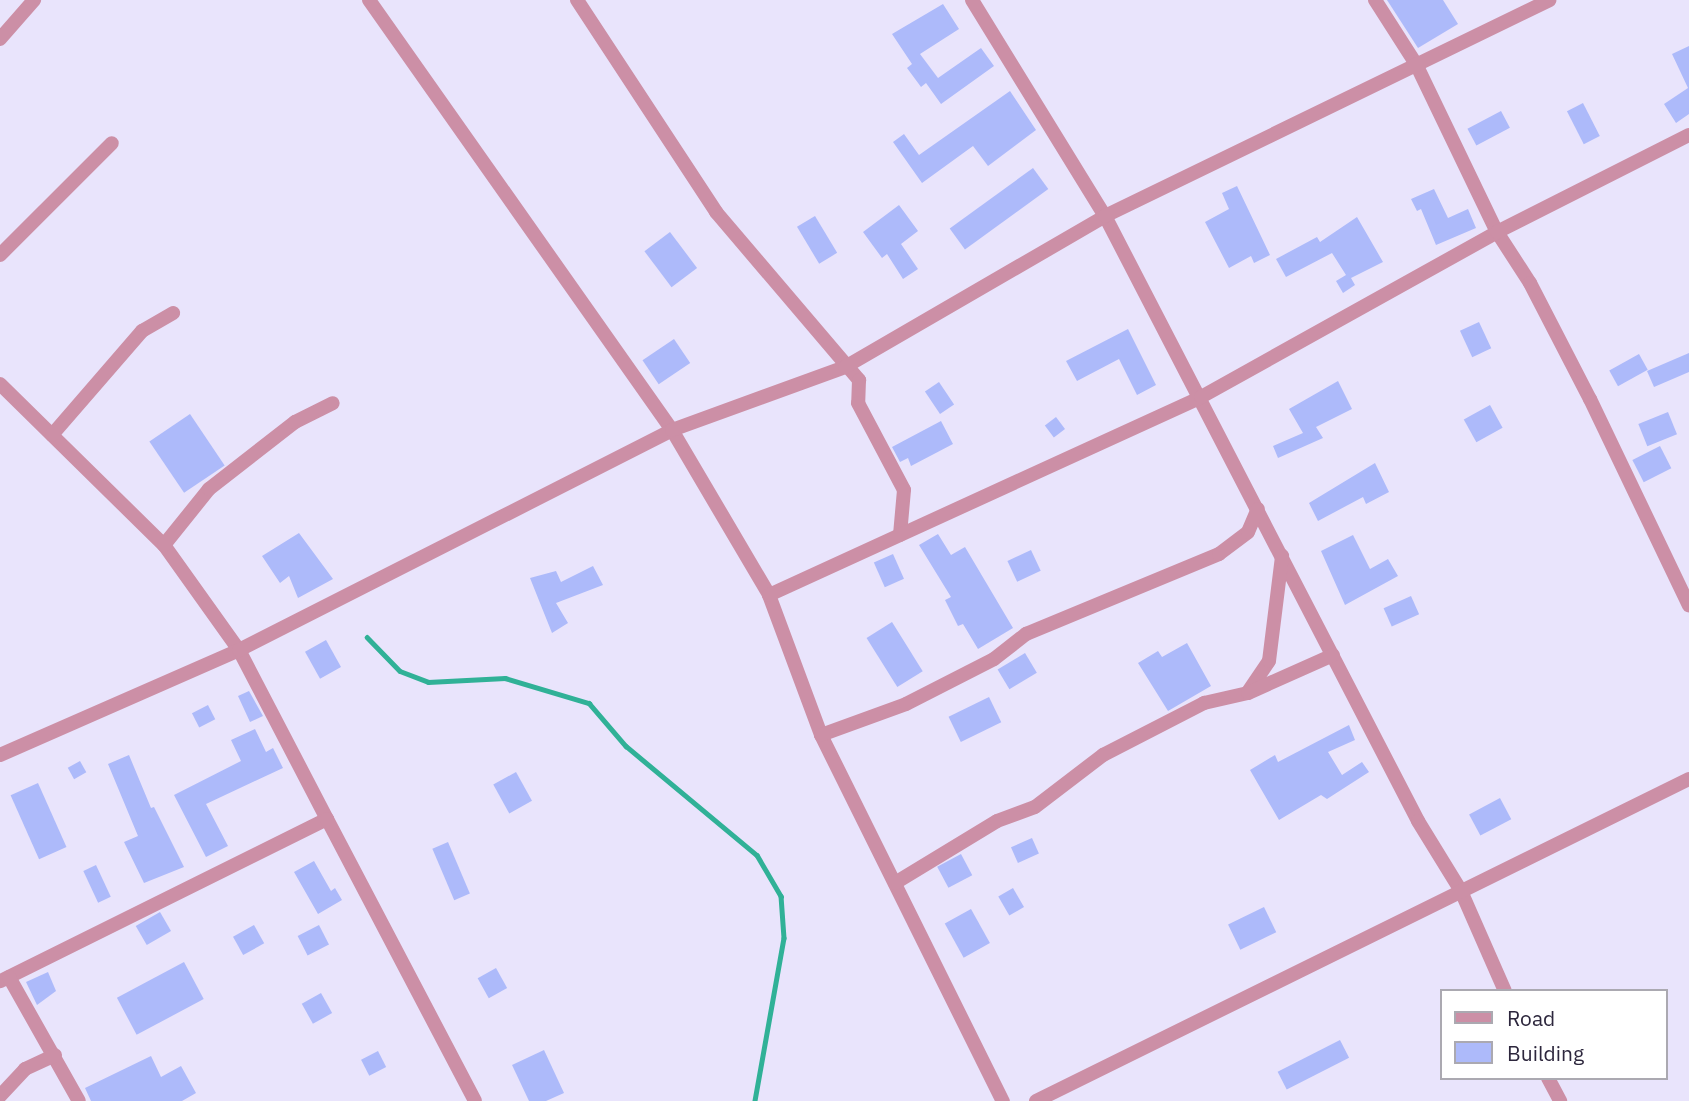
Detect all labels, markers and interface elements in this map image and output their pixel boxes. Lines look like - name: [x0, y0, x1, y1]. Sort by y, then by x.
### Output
- legend: [1440, 989, 1668, 1080]
- text: Road: [1507, 1004, 1555, 1032]
- text: Building: [1507, 1039, 1584, 1067]

